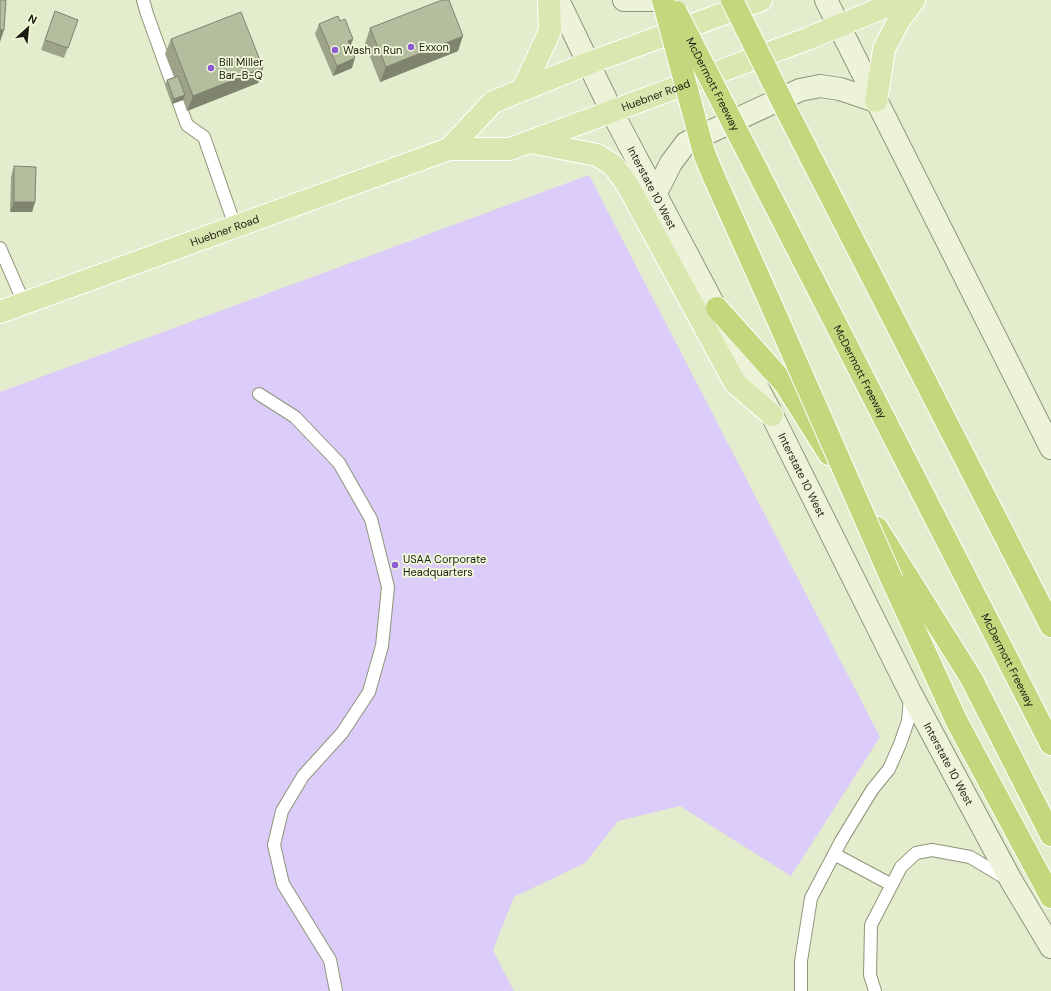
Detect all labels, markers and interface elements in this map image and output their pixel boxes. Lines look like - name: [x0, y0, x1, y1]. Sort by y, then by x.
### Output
- north arrow: [8, 8, 48, 48]
- text: N: [26, 11, 39, 27]
- street label: McDermott Freeway: [683, 35, 743, 133]
- place label: Exxon: [419, 40, 449, 54]
- marker: Exxon: [406, 42, 416, 52]
- place label: Wash n Run: [343, 43, 402, 57]
- marker: Wash n Run: [330, 45, 340, 55]
- place label: Bill Miller Bar-B-Q: [219, 55, 263, 82]
- marker: Bill Miller Bar-B-Q: [206, 63, 216, 73]
- street label: Huebner Road: [619, 76, 692, 114]
- street label: Interstate 10 West: [624, 144, 680, 232]
- street label: Huebner Road: [188, 212, 261, 249]
- street label: McDermott Freeway: [830, 323, 890, 421]
- street label: Interstate 10 West: [775, 431, 829, 519]
- place label: USAA Corporate Headquarters: [403, 552, 486, 579]
- marker: USAA Corporate Headquarters: [390, 560, 400, 570]
- street label: McDermott Freeway: [978, 611, 1038, 709]
- street label: Interstate 10 West: [921, 720, 977, 808]

